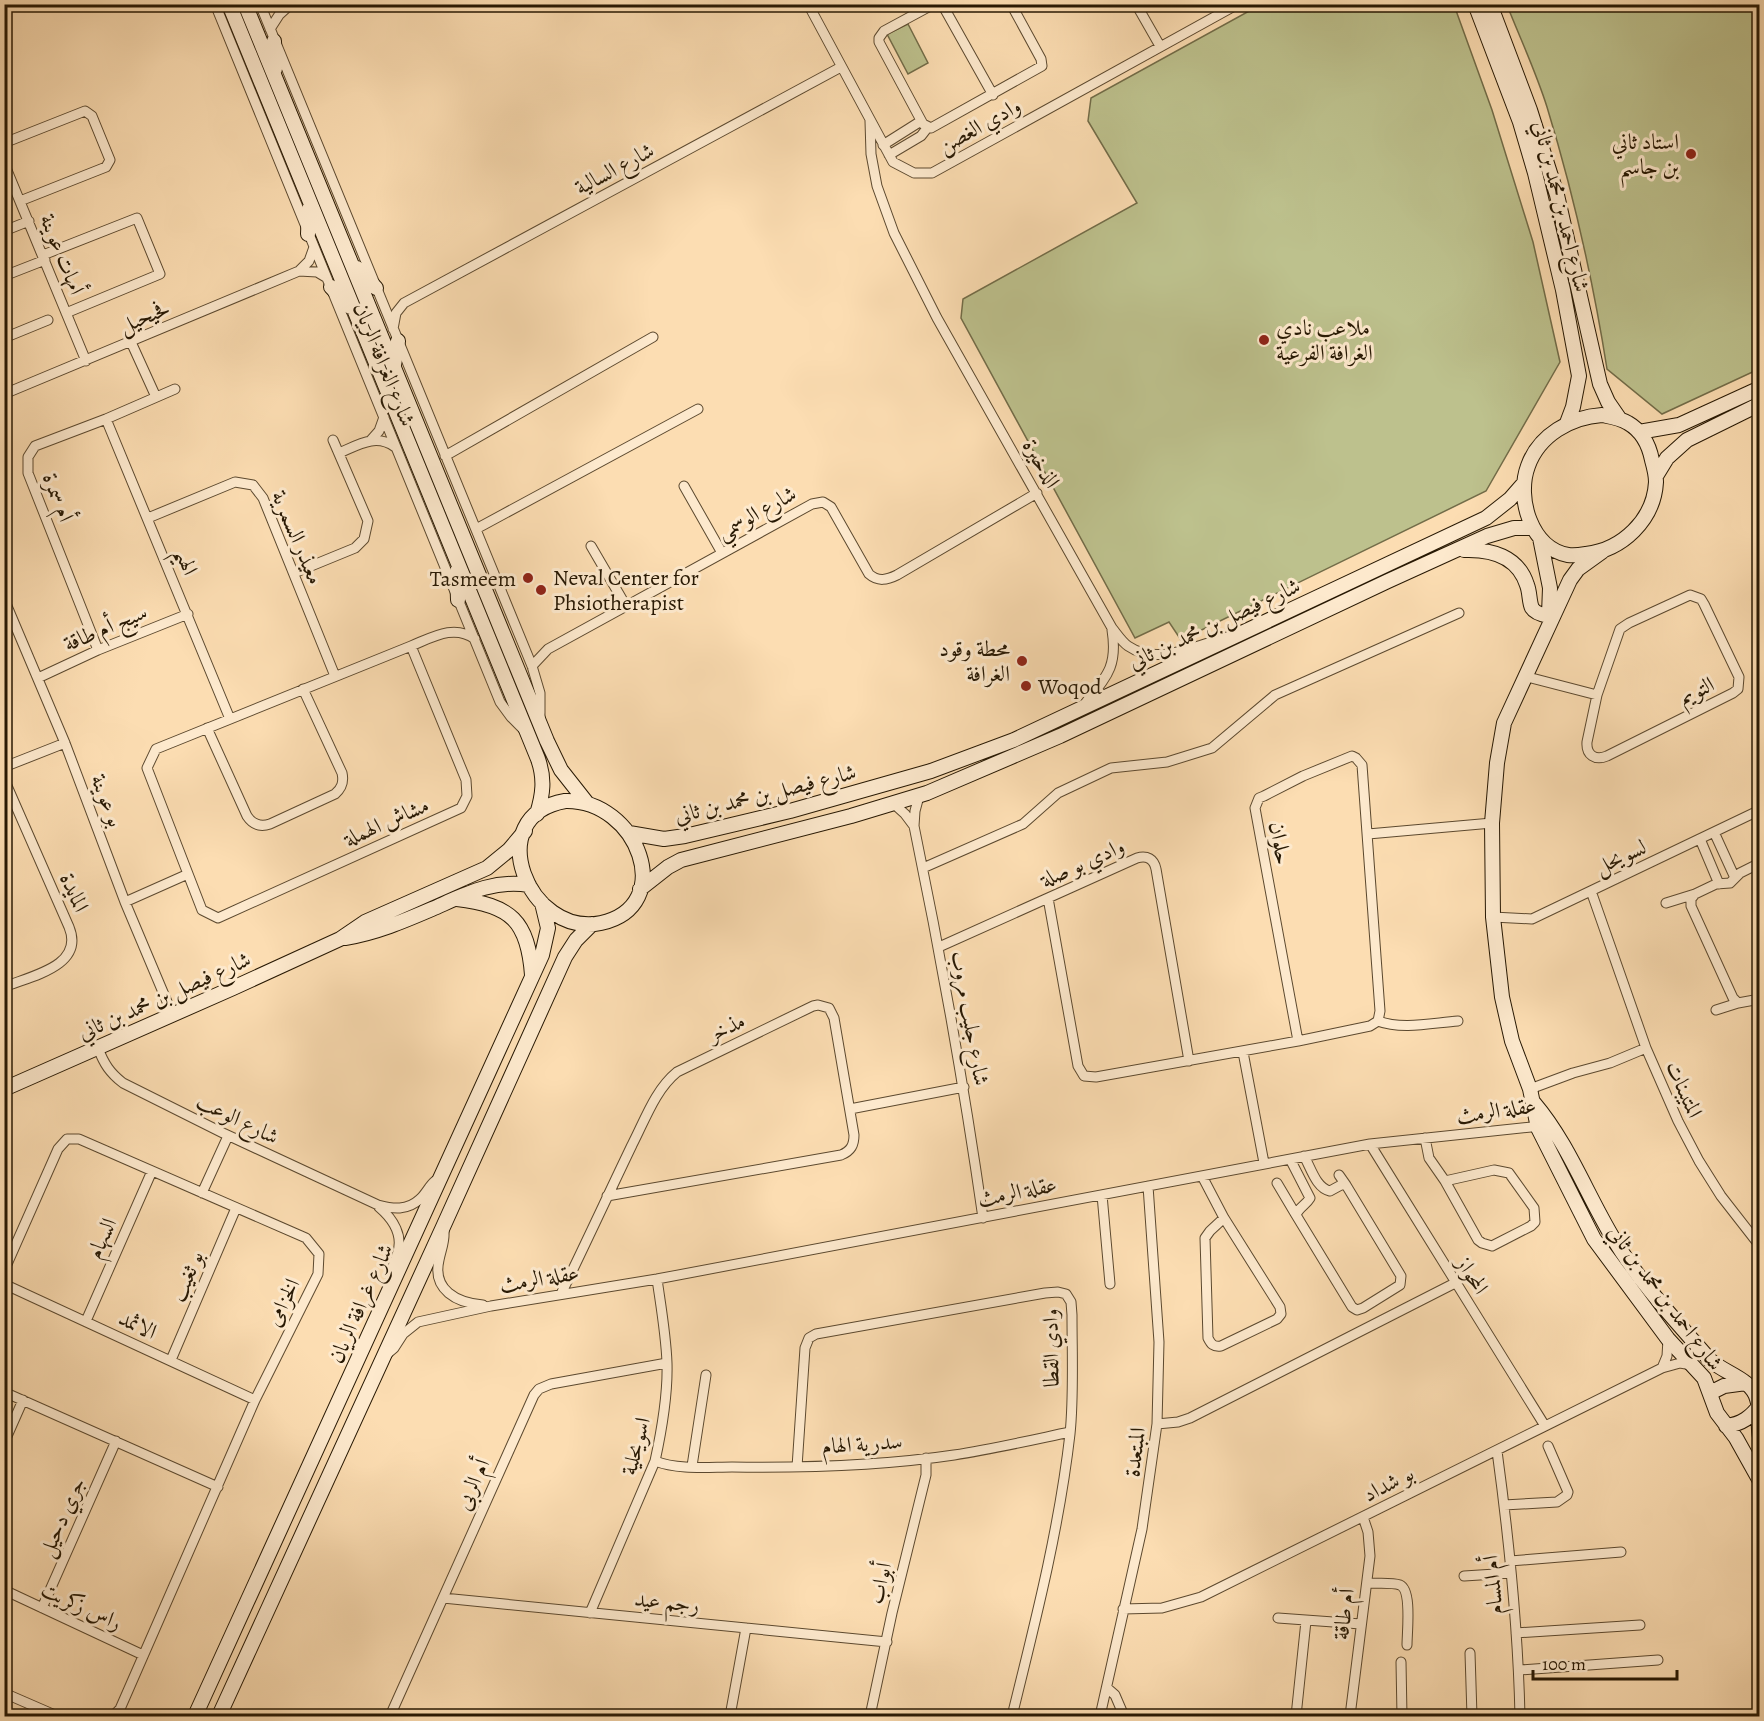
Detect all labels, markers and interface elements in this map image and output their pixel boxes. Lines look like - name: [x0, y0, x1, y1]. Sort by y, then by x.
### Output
- street label: وادي الغصن: [933, 91, 1027, 163]
- street label: شارع احمد بن محمد بن ثاني: [1522, 117, 1597, 296]
- place label: استاد ثاني بن جاسم: [1612, 127, 1679, 188]
- street label: شارع السالية: [569, 135, 661, 205]
- marker: استاد ثاني بن جاسم: [1684, 147, 1698, 161]
- street label: أمهات عوينة: [32, 209, 93, 300]
- street label: فحيحيل: [114, 293, 175, 341]
- street label: شارع الغرافة الريان: [343, 298, 423, 432]
- place label: ملاعب نادي الغرافة الفرعية: [1276, 313, 1373, 368]
- marker: ملاعب نادي الغرافة الفرعية: [1257, 333, 1271, 347]
- street label: الذخيرة: [1015, 433, 1067, 494]
- street label: أم سمرة: [31, 468, 82, 529]
- street label: شارع الوسمي: [711, 479, 804, 551]
- street label: معيذر السمرية: [264, 486, 330, 589]
- street label: الهيم: [161, 543, 205, 582]
- place label: Neval Center for Phsiotherapist: [553, 563, 699, 618]
- place label: Tasmeem: [430, 564, 516, 594]
- marker: Tasmeem: [521, 571, 535, 585]
- street label: شارع فيصل بن محمد بن ثاني: [1124, 571, 1307, 680]
- marker: Neval Center for Phsiotherapist: [534, 583, 548, 597]
- street label: سيج أم طاقة: [59, 596, 153, 663]
- place label: محطة وقود الغرافة: [939, 634, 1011, 689]
- marker: محطة وقود الغرافة: [1015, 654, 1029, 668]
- street label: التويم: [1673, 669, 1721, 716]
- place label: Woqod: [1037, 672, 1102, 702]
- marker: Woqod: [1019, 679, 1033, 693]
- street label: شارع فيصل بن محمد بن ثاني: [671, 757, 860, 834]
- street label: بو عوينة: [83, 770, 131, 831]
- street label: مشاش الهملة: [338, 790, 434, 854]
- street label: حلوان: [1261, 819, 1299, 867]
- street label: وادي بو صلة: [1035, 831, 1130, 897]
- street label: لسويحل: [1590, 832, 1651, 882]
- street label: المايدة: [52, 868, 96, 917]
- street label: شارع فيصل بن محمد بن ثاني: [73, 944, 257, 1050]
- street label: شارع جليب مروب: [940, 948, 997, 1089]
- street label: مذخر: [701, 1006, 750, 1051]
- street label: المتيبنات: [1658, 1056, 1710, 1123]
- street label: شارع الوعب: [190, 1086, 284, 1155]
- street label: عقلة الرمث: [1454, 1091, 1538, 1131]
- street label: عقلة الرمث: [975, 1170, 1059, 1214]
- street label: السهام: [80, 1213, 128, 1265]
- street label: شارع احمد بن محمد بن ثاني: [1598, 1218, 1730, 1379]
- street label: شارع غرافة الريان: [321, 1239, 403, 1369]
- street label: بو ثغيب: [163, 1246, 211, 1307]
- street label: المحواز: [1448, 1249, 1495, 1300]
- street label: عقلة الرمث: [497, 1258, 581, 1300]
- street label: الخزامى: [258, 1273, 307, 1331]
- street label: الاثمد: [114, 1303, 162, 1347]
- street label: وادي القطا: [1035, 1308, 1069, 1388]
- street label: اسويحلية: [614, 1414, 658, 1479]
- street label: سدرية الهام: [821, 1426, 904, 1466]
- street label: المبتعدة: [1117, 1426, 1153, 1479]
- street label: أم الربى: [447, 1453, 501, 1517]
- street label: بو شداد: [1358, 1458, 1419, 1509]
- street label: جري دحيل: [31, 1473, 95, 1563]
- street label: أم المسام: [1474, 1553, 1515, 1616]
- street label: أبواب: [860, 1558, 900, 1607]
- street label: راس زكريت: [36, 1574, 127, 1638]
- street label: رجم عيد: [632, 1584, 701, 1625]
- street label: أم طاقة: [1325, 1586, 1366, 1642]
- scale bar: [1533, 1643, 1677, 1681]
- text: 100 m: [1542, 1652, 1586, 1676]

